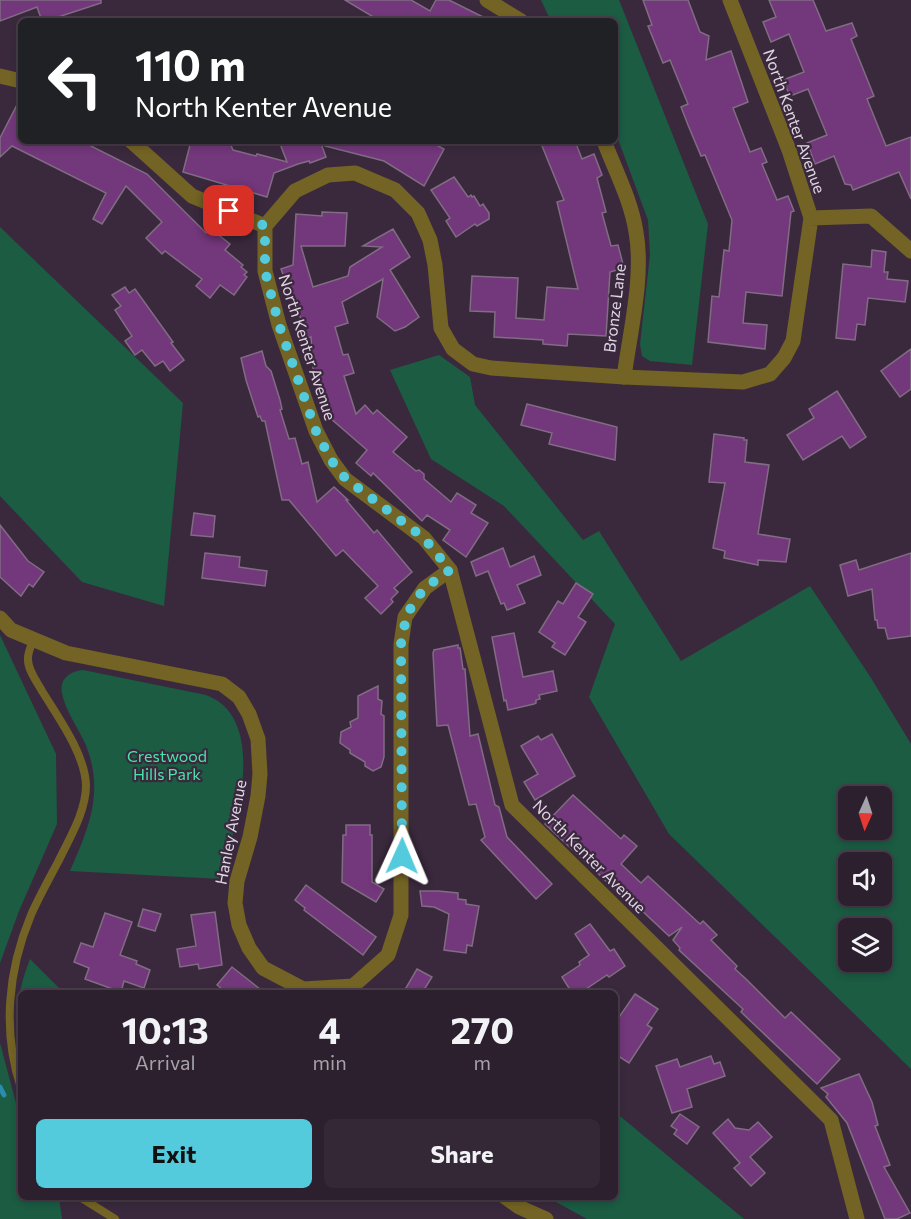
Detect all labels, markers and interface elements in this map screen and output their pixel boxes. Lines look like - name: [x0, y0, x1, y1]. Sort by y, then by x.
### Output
- text: 110 m: [135, 38, 246, 90]
- icon: left: [36, 42, 114, 120]
- street label: North Kenter Avenue: [760, 46, 830, 196]
- text: North Kenter Avenue: [135, 90, 392, 123]
- pin: [203, 185, 254, 236]
- icon: arrive: [212, 194, 245, 227]
- street label: Bronze Lane: [599, 262, 629, 354]
- street label: North Kenter Avenue: [275, 272, 341, 422]
- park label: Crestwood Hills Park: [127, 746, 207, 783]
- street label: Hanley Avenue: [211, 778, 249, 886]
- north arrow: [838, 786, 892, 840]
- map controls: [838, 786, 892, 972]
- street label: North Kenter Avenue: [529, 795, 651, 917]
- position arrow: [370, 824, 434, 888]
- button: sound: [838, 852, 892, 906]
- button: layers: [838, 918, 892, 972]
- text: 10:13: [122, 1007, 209, 1051]
- text: 4: [319, 1007, 341, 1051]
- text: 270: [450, 1007, 514, 1051]
- text: Arrival: [135, 1050, 196, 1074]
- text: min: [313, 1050, 347, 1074]
- text: m: [474, 1050, 491, 1074]
- button: Exit: [36, 1119, 312, 1188]
- button: Share: [324, 1119, 600, 1188]

